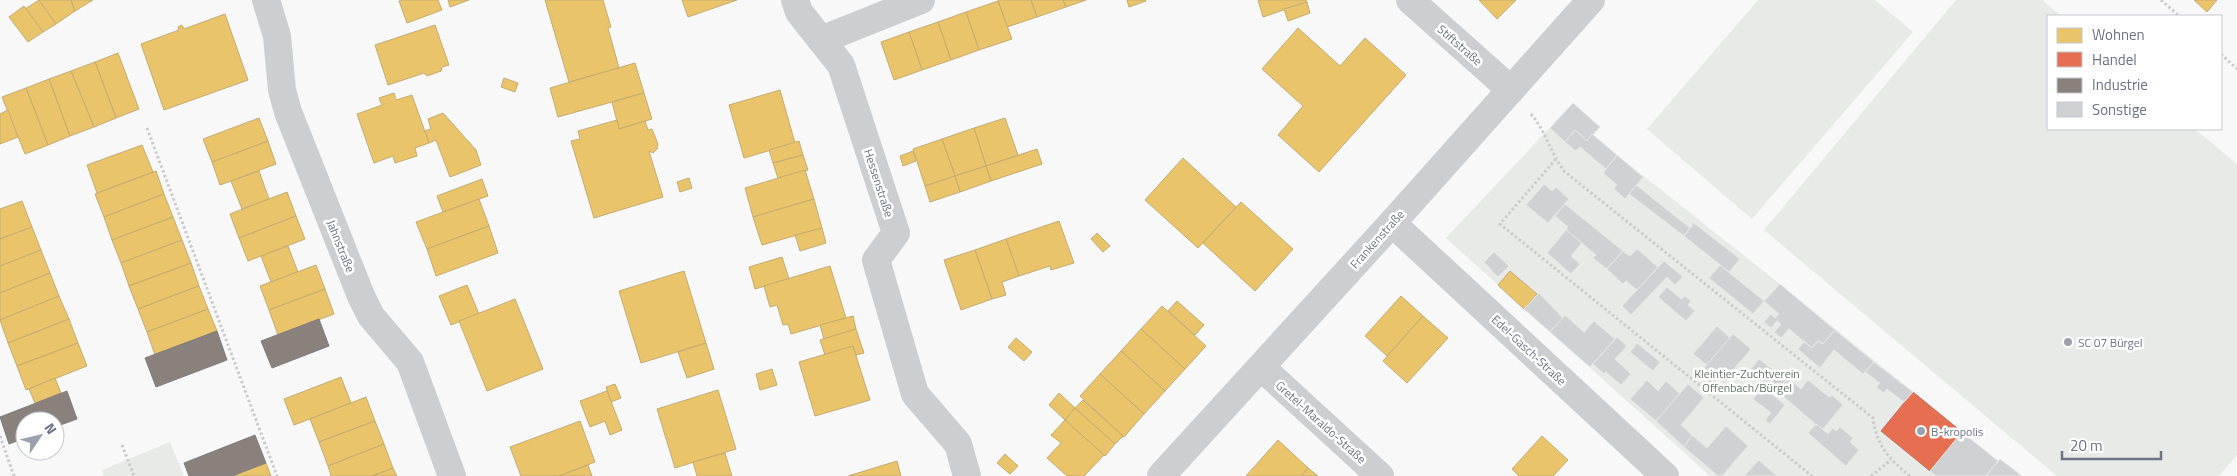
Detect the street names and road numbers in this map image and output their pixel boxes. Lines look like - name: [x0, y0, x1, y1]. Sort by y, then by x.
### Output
- street label: Stiftstraße: [1433, 20, 1487, 70]
- street label: Hessenstraße: [859, 146, 899, 220]
- street label: Frankenstraße: [1345, 205, 1409, 273]
- street label: Jahnstraße: [322, 217, 360, 275]
- street label: Edel-Gasch-Straße: [1487, 310, 1571, 390]
- street label: Gretel-Maraldo-Straße: [1271, 376, 1371, 468]

